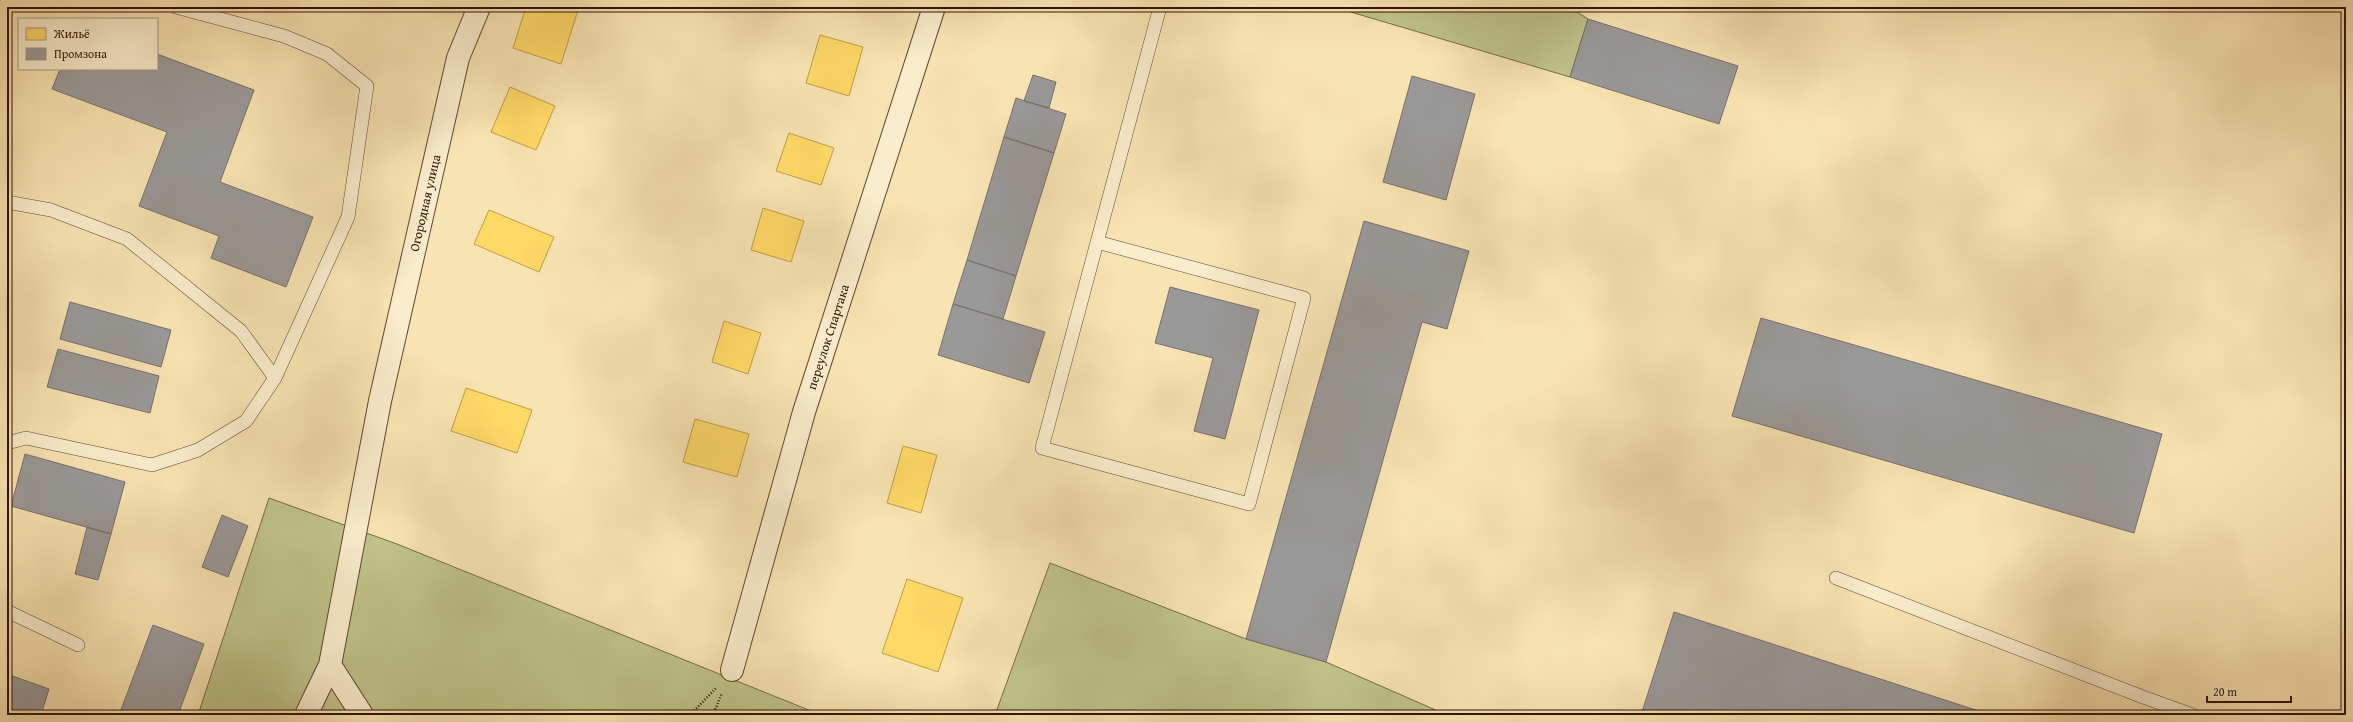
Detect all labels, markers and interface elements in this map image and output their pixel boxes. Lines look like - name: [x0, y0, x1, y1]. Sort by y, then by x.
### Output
- legend: [18, 18, 158, 70]
- text: Жильё: [53, 25, 90, 42]
- text: Промзона: [54, 45, 107, 62]
- street label: Огородная улица: [405, 152, 446, 253]
- street label: переулок Спартака: [802, 281, 854, 392]
- scale bar: [2207, 678, 2291, 704]
- text: 20 m: [2213, 683, 2237, 700]

